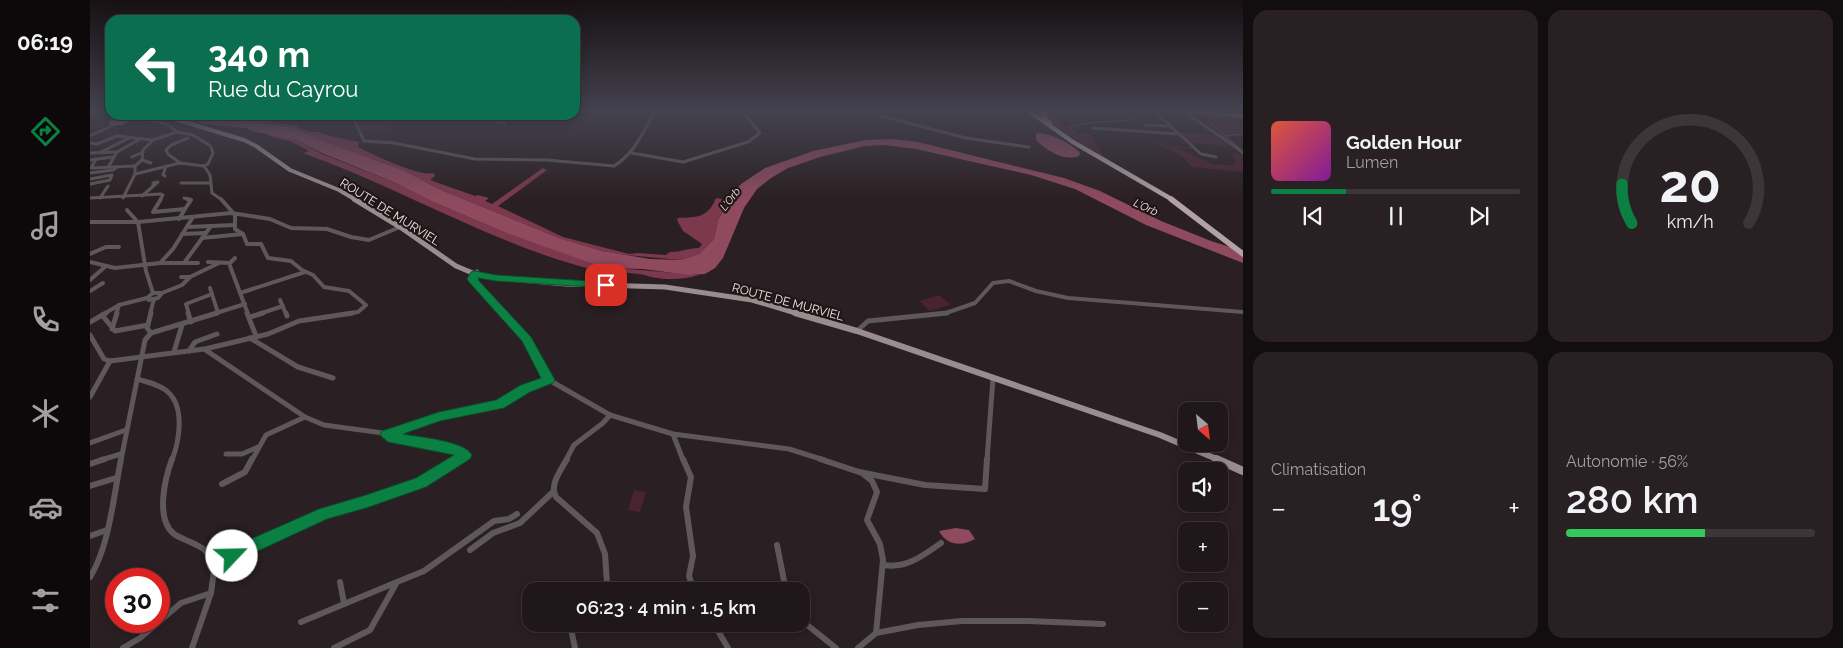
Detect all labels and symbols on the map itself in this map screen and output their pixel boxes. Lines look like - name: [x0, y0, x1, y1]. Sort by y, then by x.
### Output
- street label: ROUTE DE MURVIEL: [337, 176, 443, 248]
- water label: L'Orb: [717, 185, 744, 213]
- water label: L'Orb: [1132, 196, 1160, 219]
- pin: [585, 264, 627, 306]
- street label: ROUTE DE MURVIEL: [731, 280, 845, 324]
- north arrow: [1178, 402, 1228, 452]
- position arrow: [205, 529, 257, 581]
- speed limit sign: 30: [105, 568, 170, 633]

